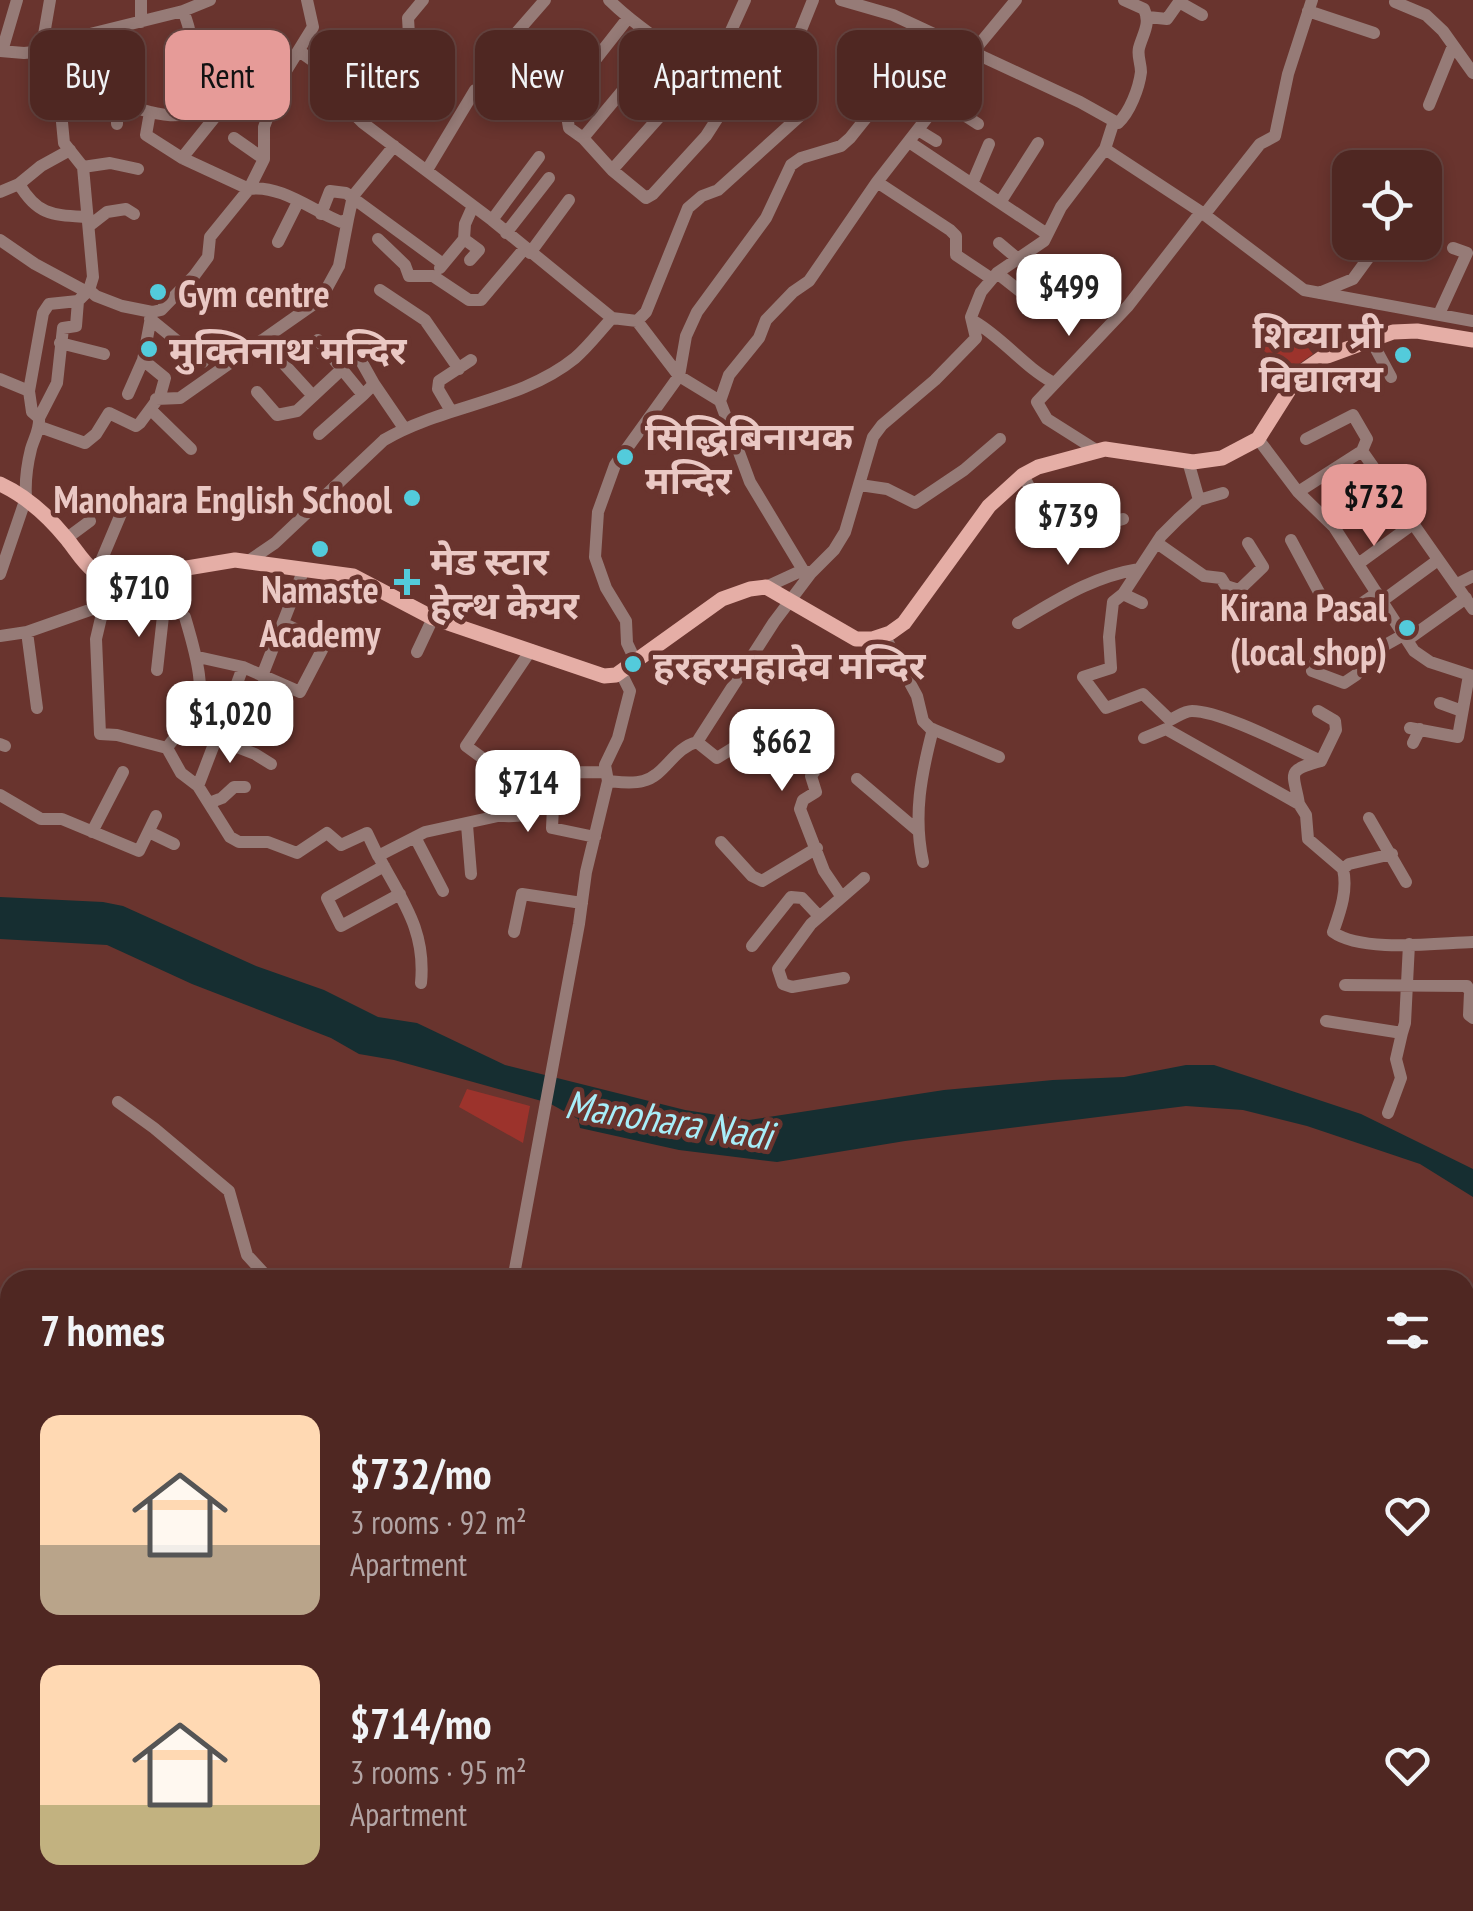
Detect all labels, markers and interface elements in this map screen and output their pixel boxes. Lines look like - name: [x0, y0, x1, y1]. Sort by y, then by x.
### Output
- chip: Buy: [30, 30, 145, 120]
- chip: Rent: [165, 30, 290, 120]
- chip: Filters: [310, 30, 455, 120]
- chip: New: [475, 30, 599, 120]
- chip: Apartment: [619, 30, 817, 120]
- chip: House: [837, 30, 982, 120]
- map controls: [1332, 150, 1442, 260]
- button: locate: [1332, 150, 1442, 260]
- pin: $499: [1010, 254, 1128, 339]
- text: $499: [1038, 265, 1100, 307]
- place label: Gym centre: [178, 268, 330, 317]
- marker: Gym centre: [147, 281, 169, 303]
- place label: शिव्या प्री विद्यालय: [1252, 309, 1384, 402]
- place label: मुक्तिनाथ मन्दिर: [169, 325, 408, 375]
- marker: मुक्तिनाथ मन्दिर: [138, 338, 160, 360]
- marker: शिव्या प्री विद्यालय: [1392, 344, 1414, 366]
- place label: सिद्धिबिनायक मन्दिर: [645, 411, 855, 504]
- marker: सिद्धिबिनायक मन्दिर: [614, 446, 636, 468]
- pin: $732: [1315, 464, 1433, 549]
- place label: Manohara English School: [53, 474, 393, 523]
- text: $732: [1343, 475, 1405, 517]
- pin: $739: [1009, 483, 1127, 568]
- marker: Manohara English School: [401, 487, 423, 509]
- text: $739: [1037, 494, 1099, 536]
- place label: मेड स्टार हेल्थ केयर: [430, 536, 580, 629]
- marker: Namaste Academy: [309, 538, 331, 560]
- pin: $710: [80, 555, 198, 640]
- place label: Namaste Academy: [259, 564, 381, 657]
- text: $710: [108, 566, 170, 608]
- marker: मेड स्टार हेल्थ केयर: [394, 569, 420, 595]
- place label: Kirana Pasal (local shop): [1220, 582, 1388, 675]
- marker: Kirana Pasal (local shop): [1396, 617, 1418, 639]
- place label: हरहरमहादेव मन्दिर: [653, 640, 927, 689]
- marker: हरहरमहादेव मन्दिर: [622, 653, 644, 675]
- pin: $1,020: [149, 681, 311, 766]
- text: $1,020: [188, 692, 272, 734]
- pin: $662: [723, 709, 841, 794]
- text: $662: [751, 720, 813, 762]
- pin: $714: [469, 750, 587, 835]
- text: $714: [497, 761, 559, 803]
- water label: Manohara Nadi: [562, 1077, 781, 1162]
- text: 7 homes: [40, 1303, 165, 1358]
- icon: filters: [1380, 1303, 1435, 1358]
- text: $732/mo: [350, 1446, 492, 1501]
- icon: home: [120, 1455, 240, 1575]
- icon: heart: [1380, 1488, 1435, 1543]
- text: 3 rooms · 92 m²: [350, 1501, 527, 1543]
- text: Apartment: [350, 1543, 467, 1585]
- text: $714/mo: [350, 1696, 492, 1751]
- icon: home: [120, 1705, 240, 1825]
- icon: heart: [1380, 1738, 1435, 1793]
- text: 3 rooms · 95 m²: [350, 1751, 527, 1793]
- text: Apartment: [350, 1793, 467, 1835]

